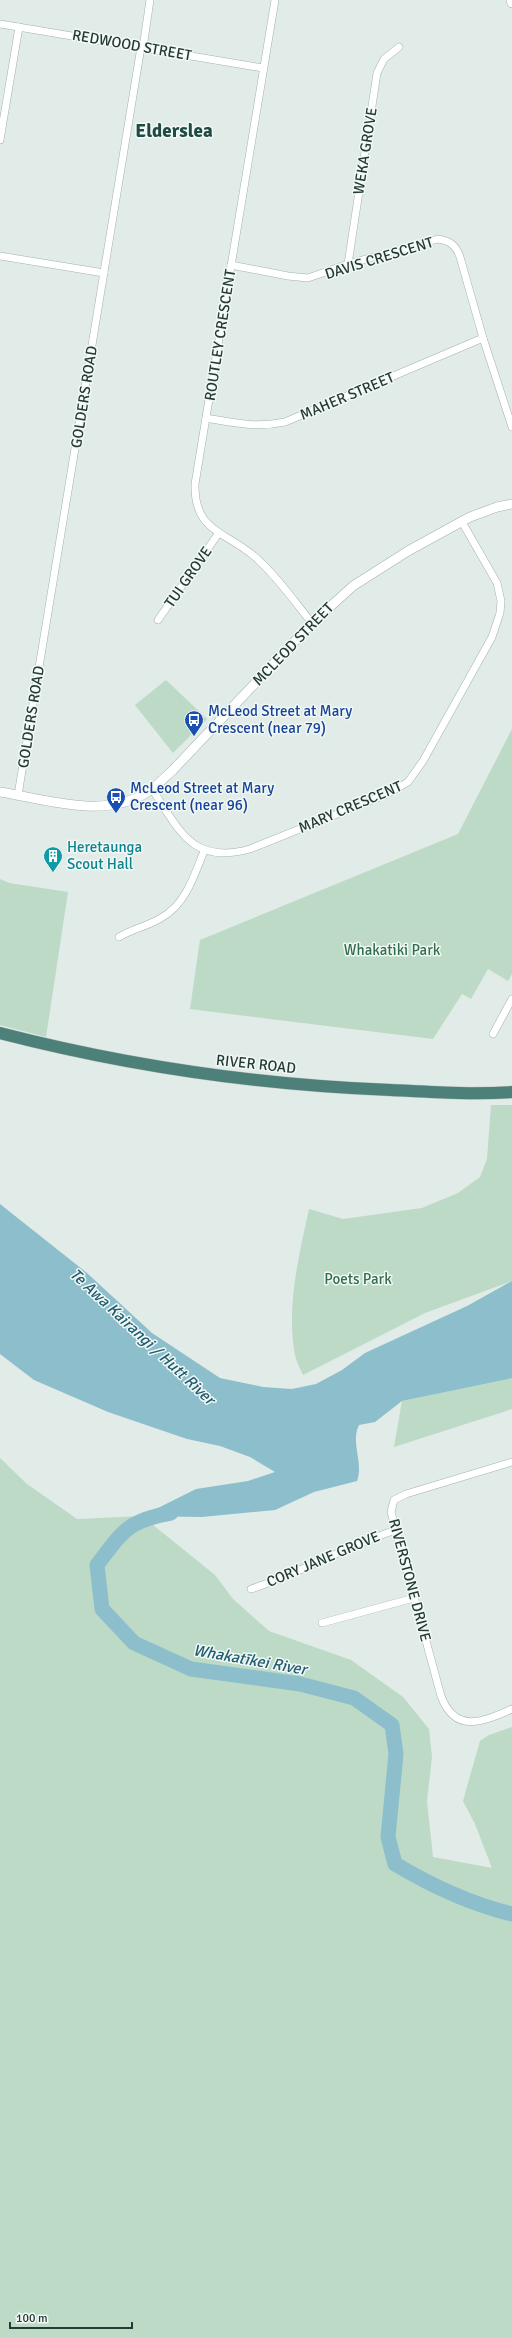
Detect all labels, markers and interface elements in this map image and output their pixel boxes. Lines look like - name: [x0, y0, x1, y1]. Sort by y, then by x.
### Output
- street label: REDWOOD STREET: [71, 26, 194, 65]
- street label: WEKA GROVE: [349, 106, 381, 196]
- district label: Elderslea: [135, 119, 213, 143]
- street label: DAVIS CRESCENT: [323, 233, 436, 283]
- street label: ROUTLEY CRESCENT: [201, 267, 239, 402]
- street label: GOLDERS ROAD: [67, 345, 101, 449]
- street label: MAHER STREET: [297, 368, 398, 424]
- street label: TUI GROVE: [160, 543, 216, 611]
- street label: MCLEOD STREET: [249, 598, 338, 689]
- street label: GOLDERS ROAD: [14, 665, 48, 769]
- place label: McLeod Street at Mary Crescent (near 79): [208, 702, 352, 737]
- bus stop icon: McLeod Street at Mary Crescent (near 79): [183, 709, 205, 737]
- street label: MARY CRESCENT: [296, 777, 405, 837]
- place label: McLeod Street at Mary Crescent (near 96): [130, 779, 274, 814]
- bus stop icon: McLeod Street at Mary Crescent (near 96): [105, 786, 127, 814]
- place label: Heretaunga Scout Hall: [67, 838, 142, 873]
- building icon: Heretaunga Scout Hall: [42, 845, 64, 873]
- park label: Whakatiki Park: [344, 941, 441, 959]
- street label: RIVER ROAD: [215, 1051, 297, 1077]
- water label: Te Awa Kairangi / Hutt River: [66, 1264, 220, 1411]
- park label: Poets Park: [324, 1270, 392, 1288]
- street label: RIVERSTONE DRIVE: [385, 1517, 435, 1643]
- street label: CORY JANE GROVE: [264, 1527, 382, 1591]
- water label: Whakatīkei River: [192, 1640, 310, 1680]
- scale bar: [10, 2304, 132, 2330]
- text: 100 m: [16, 2311, 48, 2326]

